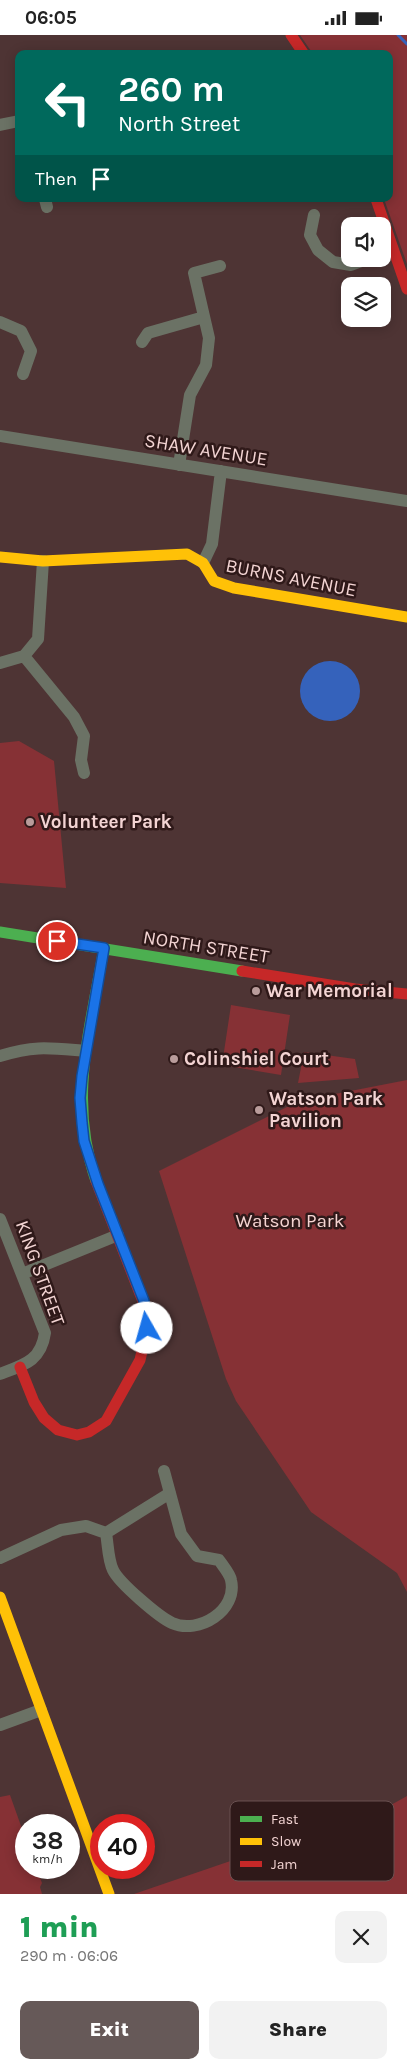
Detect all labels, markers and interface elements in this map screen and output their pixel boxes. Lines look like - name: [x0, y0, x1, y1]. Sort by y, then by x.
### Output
- text: 06:05: [25, 7, 77, 29]
- text: 260 m: [118, 69, 225, 110]
- icon: left: [35, 70, 100, 135]
- text: North Street: [118, 111, 240, 137]
- icon: arrive: [87, 165, 115, 193]
- text: Then: [35, 168, 77, 190]
- map controls: [341, 217, 391, 327]
- button: sound: [341, 217, 391, 267]
- button: layers: [341, 277, 391, 327]
- street label: SHAW AVENUE: [143, 429, 269, 471]
- street label: BURNS AVENUE: [224, 555, 358, 601]
- place label: Volunteer Park: [40, 811, 172, 833]
- marker: Volunteer Park: [24, 816, 36, 828]
- pin: [36, 920, 78, 962]
- street label: NORTH STREET: [141, 926, 271, 968]
- icon: arrive: [43, 927, 71, 955]
- place label: War Memorial: [266, 980, 393, 1002]
- marker: War Memorial: [250, 985, 262, 997]
- place label: Colinshiel Court: [184, 1048, 329, 1070]
- marker: Colinshiel Court: [168, 1053, 180, 1065]
- place label: Watson Park Pavilion: [269, 1088, 383, 1132]
- marker: Watson Park Pavilion: [253, 1104, 265, 1116]
- park label: Watson Park: [236, 1210, 345, 1232]
- street label: KING STREET: [11, 1218, 69, 1329]
- position arrow: [120, 1301, 172, 1353]
- legend: [230, 1801, 394, 1881]
- text: Fast: [271, 1811, 298, 1828]
- speed limit sign: 40: [90, 1814, 155, 1879]
- text: 38: [32, 1826, 63, 1855]
- text: Slow: [271, 1833, 301, 1850]
- text: km/h: [32, 1852, 63, 1866]
- text: Jam: [271, 1856, 297, 1873]
- text: 1 min: [20, 1909, 99, 1945]
- button: close: [335, 1911, 387, 1963]
- text: 290 m · 06:06: [20, 1946, 118, 1965]
- button: Exit: [20, 2001, 199, 2059]
- button: Share: [209, 2001, 387, 2059]

